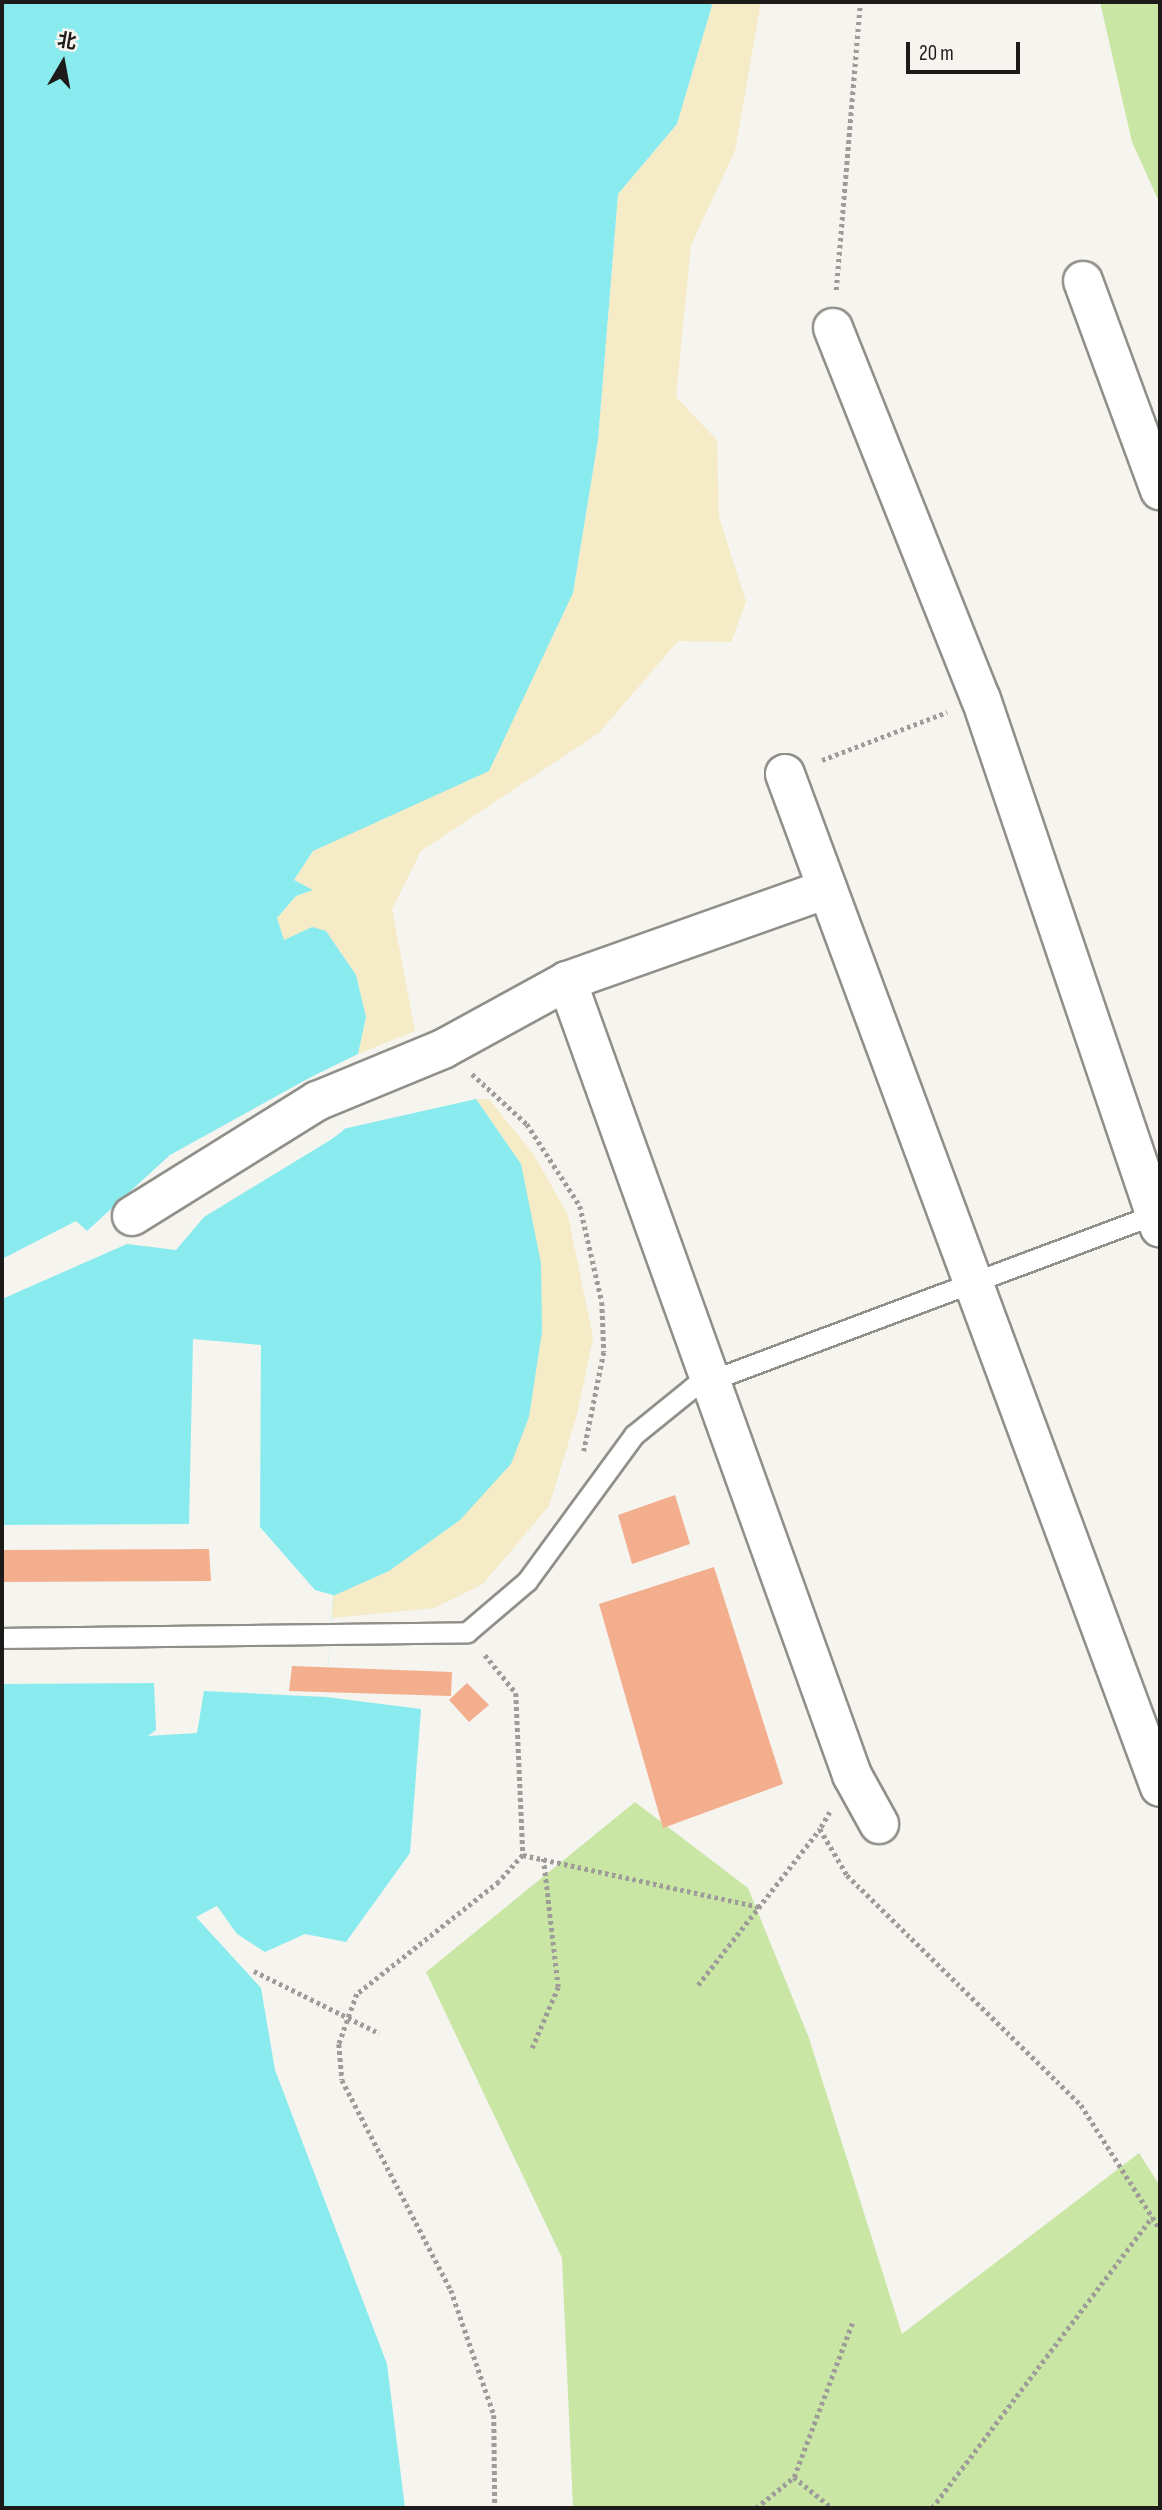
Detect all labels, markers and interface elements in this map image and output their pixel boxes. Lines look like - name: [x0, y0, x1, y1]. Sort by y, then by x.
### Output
- north arrow: [28, 28, 98, 98]
- scale bar: [910, 28, 1024, 72]
- text: 北: [55, 29, 78, 55]
- text: 20 m: [919, 41, 954, 66]

